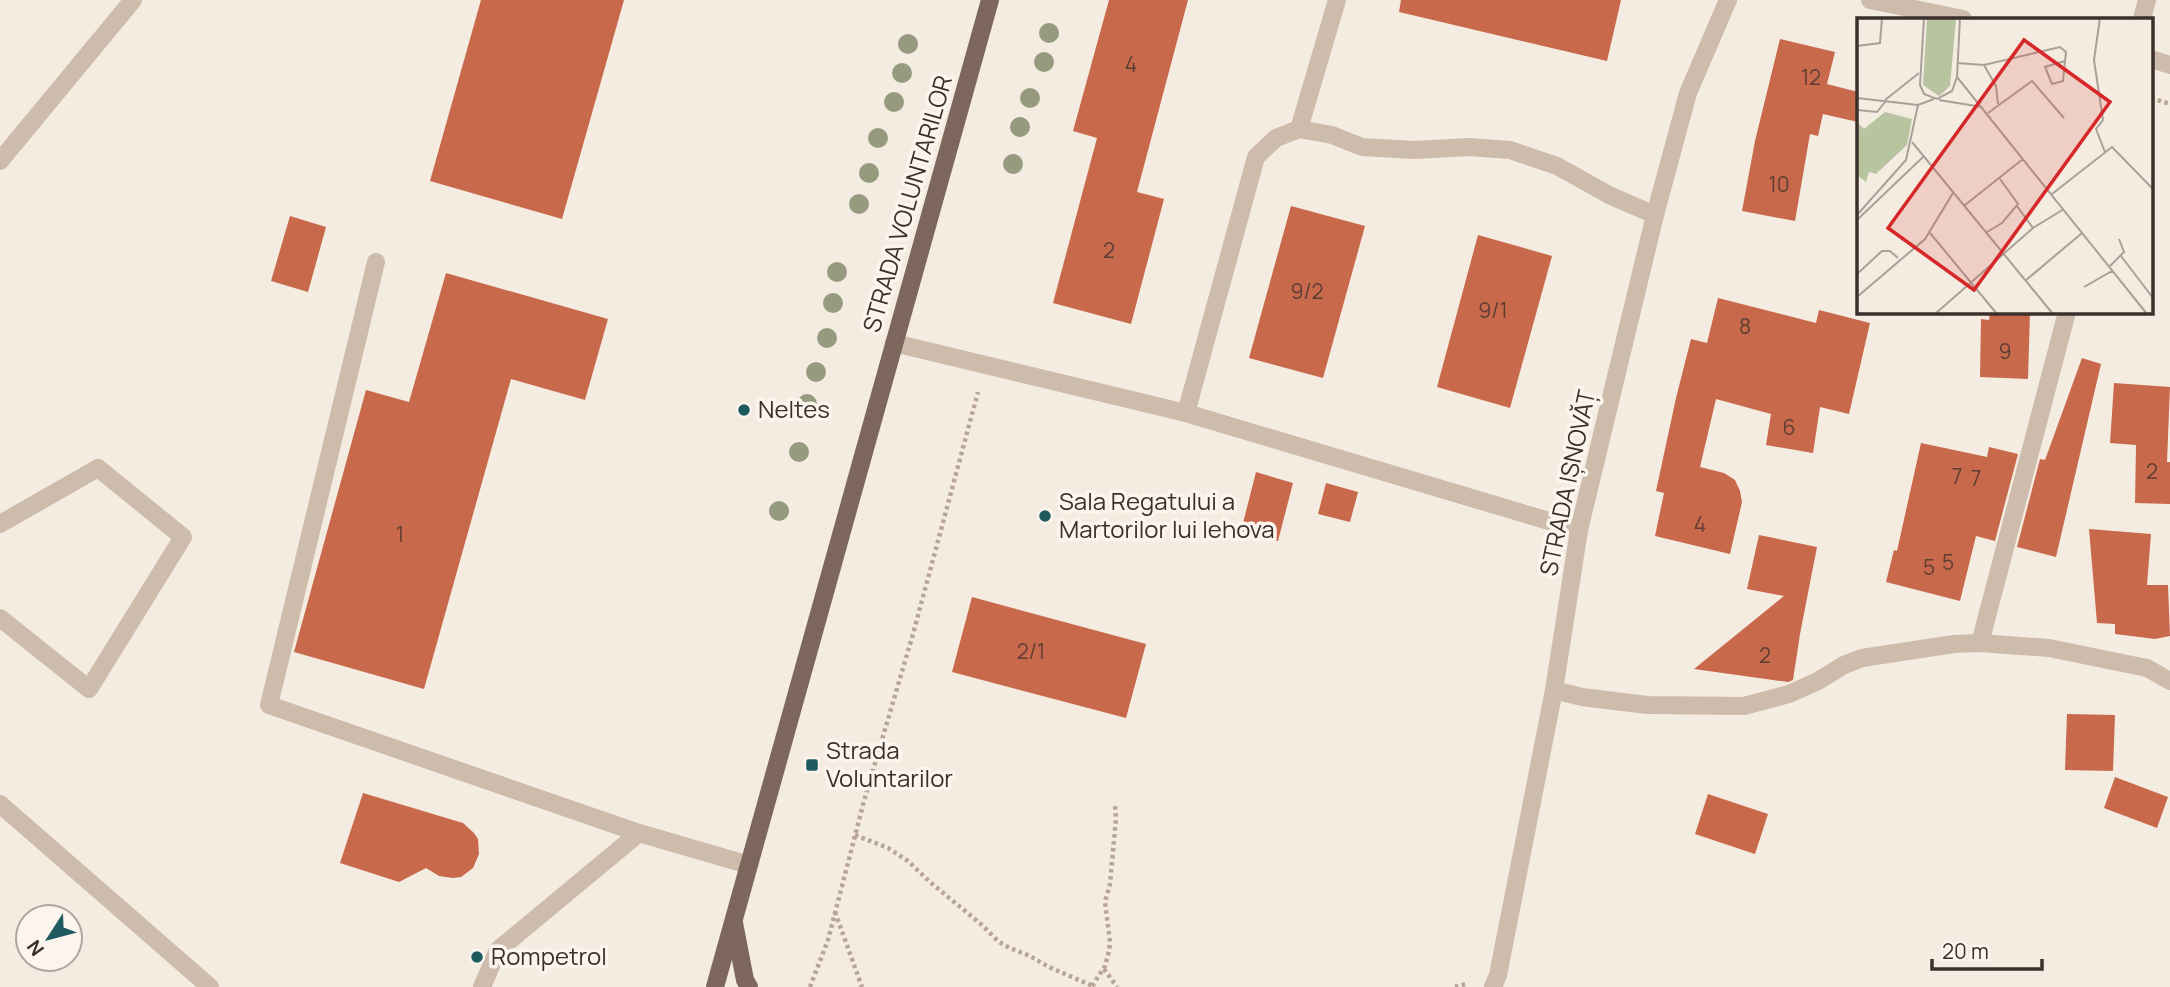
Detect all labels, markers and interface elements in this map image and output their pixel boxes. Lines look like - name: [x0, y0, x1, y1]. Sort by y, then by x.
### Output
- inset map: [1857, 18, 2152, 313]
- house number: 4: [1125, 50, 1137, 78]
- house number: 12: [1801, 63, 1821, 91]
- street label: STRADA VOLUNTARILOR: [854, 71, 959, 336]
- house number: 10: [1769, 170, 1790, 198]
- house number: 2: [1103, 236, 1115, 264]
- house number: 9/2: [1290, 277, 1324, 305]
- house number: 9/1: [1478, 296, 1508, 324]
- house number: 8: [1739, 312, 1751, 340]
- house number: 9: [1998, 337, 2012, 365]
- street label: STRADA IȘNOVĂȚ: [1531, 386, 1603, 579]
- place label: Neltes: [758, 392, 830, 425]
- marker: Neltes: [736, 402, 752, 418]
- house number: 6: [1782, 413, 1796, 441]
- house number: 2: [2146, 457, 2158, 485]
- house number: 7: [1952, 462, 1962, 490]
- house number: 7: [1971, 464, 1981, 492]
- place label: Sala Regatului a Martorilor lui Iehova: [1059, 484, 1275, 545]
- marker: Sala Regatului a Martorilor lui Iehova: [1037, 508, 1053, 524]
- house number: 4: [1694, 510, 1706, 538]
- house number: 1: [396, 520, 404, 548]
- house number: 5: [1942, 548, 1954, 576]
- house number: 5: [1923, 553, 1935, 581]
- house number: 2/1: [1017, 637, 1045, 665]
- house number: 2: [1759, 641, 1771, 669]
- place label: Strada Voluntarilor: [826, 733, 953, 794]
- marker: Strada Voluntarilor: [804, 757, 820, 773]
- north arrow: [14, 903, 84, 973]
- scale bar: [1932, 928, 2042, 972]
- text: N: [21, 935, 50, 961]
- text: 20 m: [1942, 937, 1989, 965]
- place label: Rompetrol: [491, 939, 607, 972]
- marker: Rompetrol: [469, 949, 485, 965]

